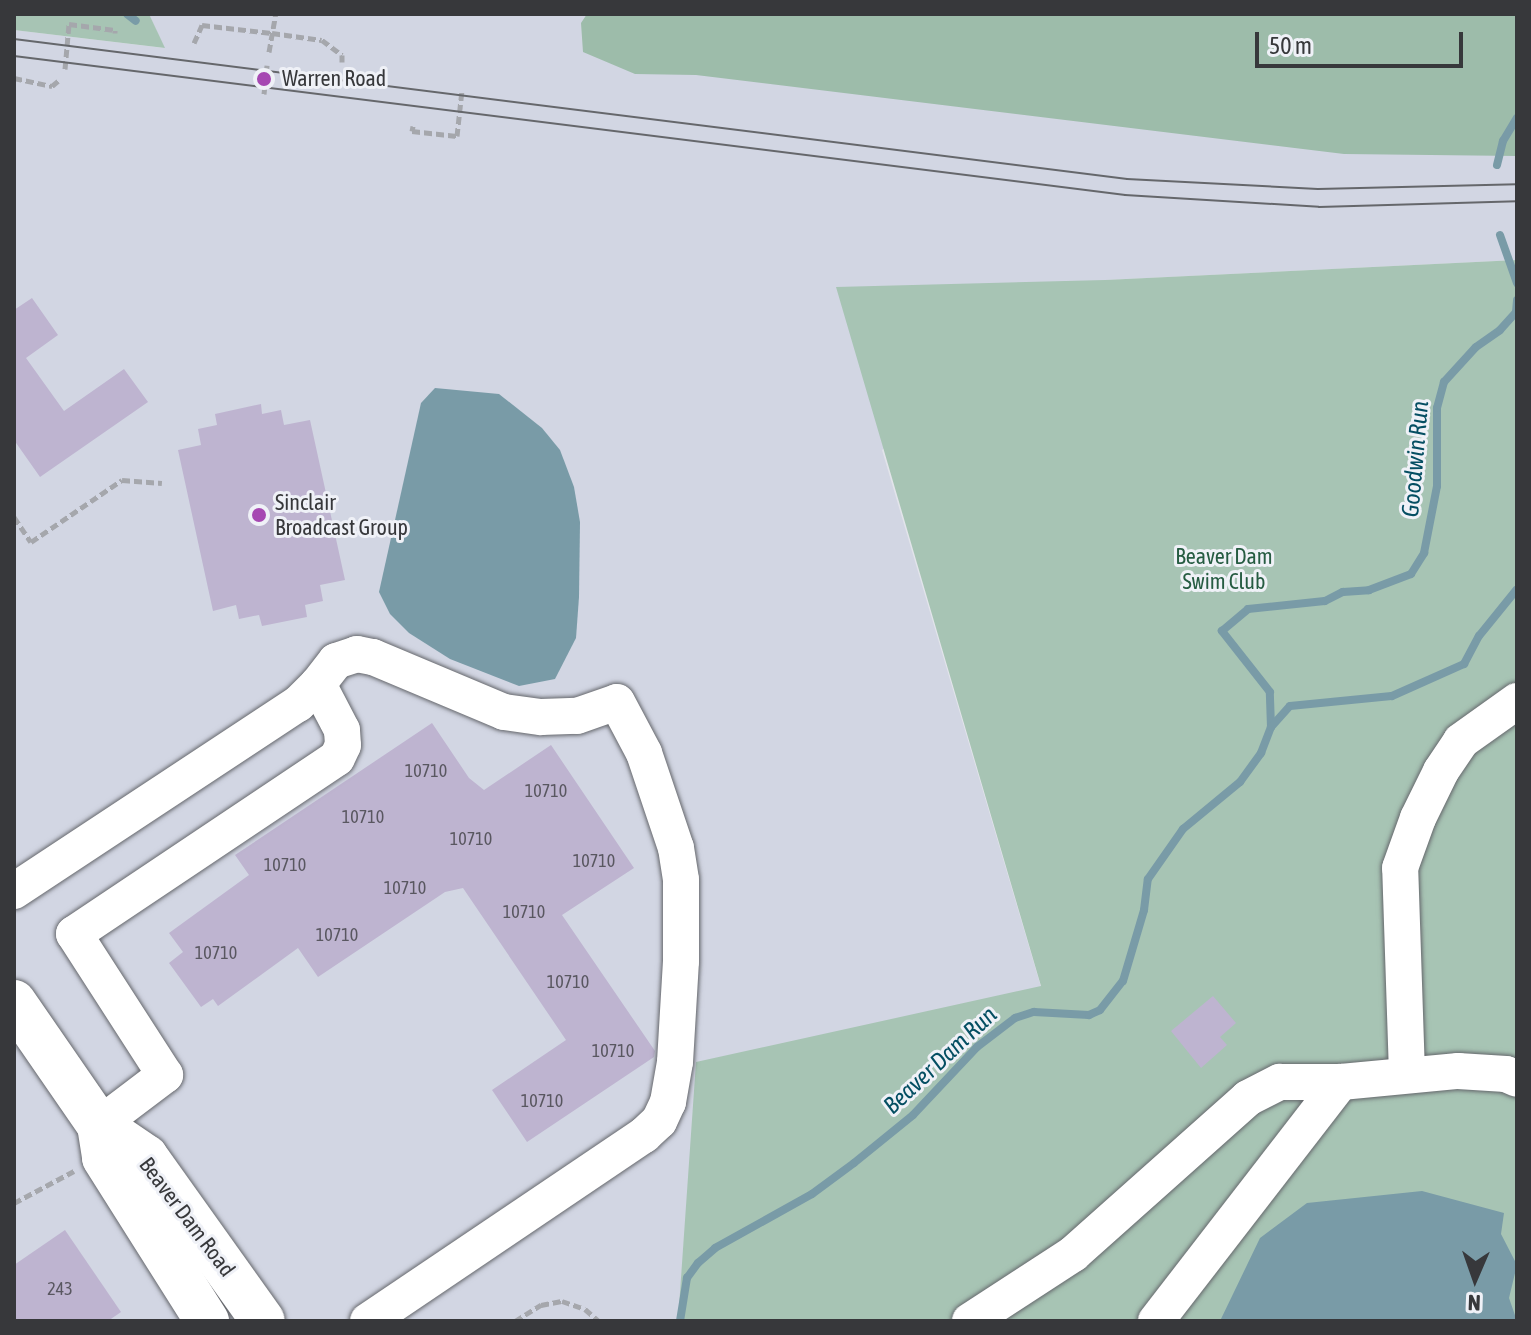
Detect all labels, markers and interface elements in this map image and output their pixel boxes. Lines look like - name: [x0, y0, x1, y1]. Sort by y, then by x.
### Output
- scale bar: [1259, 16, 1467, 66]
- text: 50 m: [1269, 32, 1312, 59]
- place label: Warren Road: [282, 66, 386, 92]
- marker: Warren Road: [253, 68, 275, 90]
- water label: Goodwin Run: [1396, 400, 1434, 518]
- place label: Sinclair Broadcast Group: [275, 489, 408, 540]
- marker: Sinclair Broadcast Group: [250, 506, 268, 524]
- park label: Beaver Dam Swim Club: [1175, 543, 1273, 594]
- house number: 10710: [405, 760, 447, 782]
- house number: 10710: [525, 780, 567, 802]
- house number: 10710: [342, 806, 384, 828]
- house number: 10710: [450, 828, 492, 850]
- house number: 10710: [573, 850, 615, 872]
- house number: 10710: [264, 854, 306, 876]
- house number: 10710: [384, 877, 426, 899]
- house number: 10710: [503, 901, 545, 923]
- house number: 10710: [316, 924, 358, 946]
- house number: 10710: [195, 942, 237, 964]
- house number: 10710: [547, 971, 589, 993]
- water label: Beaver Dam Run: [877, 1000, 1003, 1120]
- house number: 10710: [592, 1040, 634, 1062]
- house number: 10710: [521, 1090, 563, 1112]
- street label: Beaver Dam Road: [134, 1152, 240, 1282]
- north arrow: [1435, 1239, 1515, 1319]
- house number: 243: [47, 1278, 73, 1300]
- text: N: [1467, 1290, 1481, 1316]

